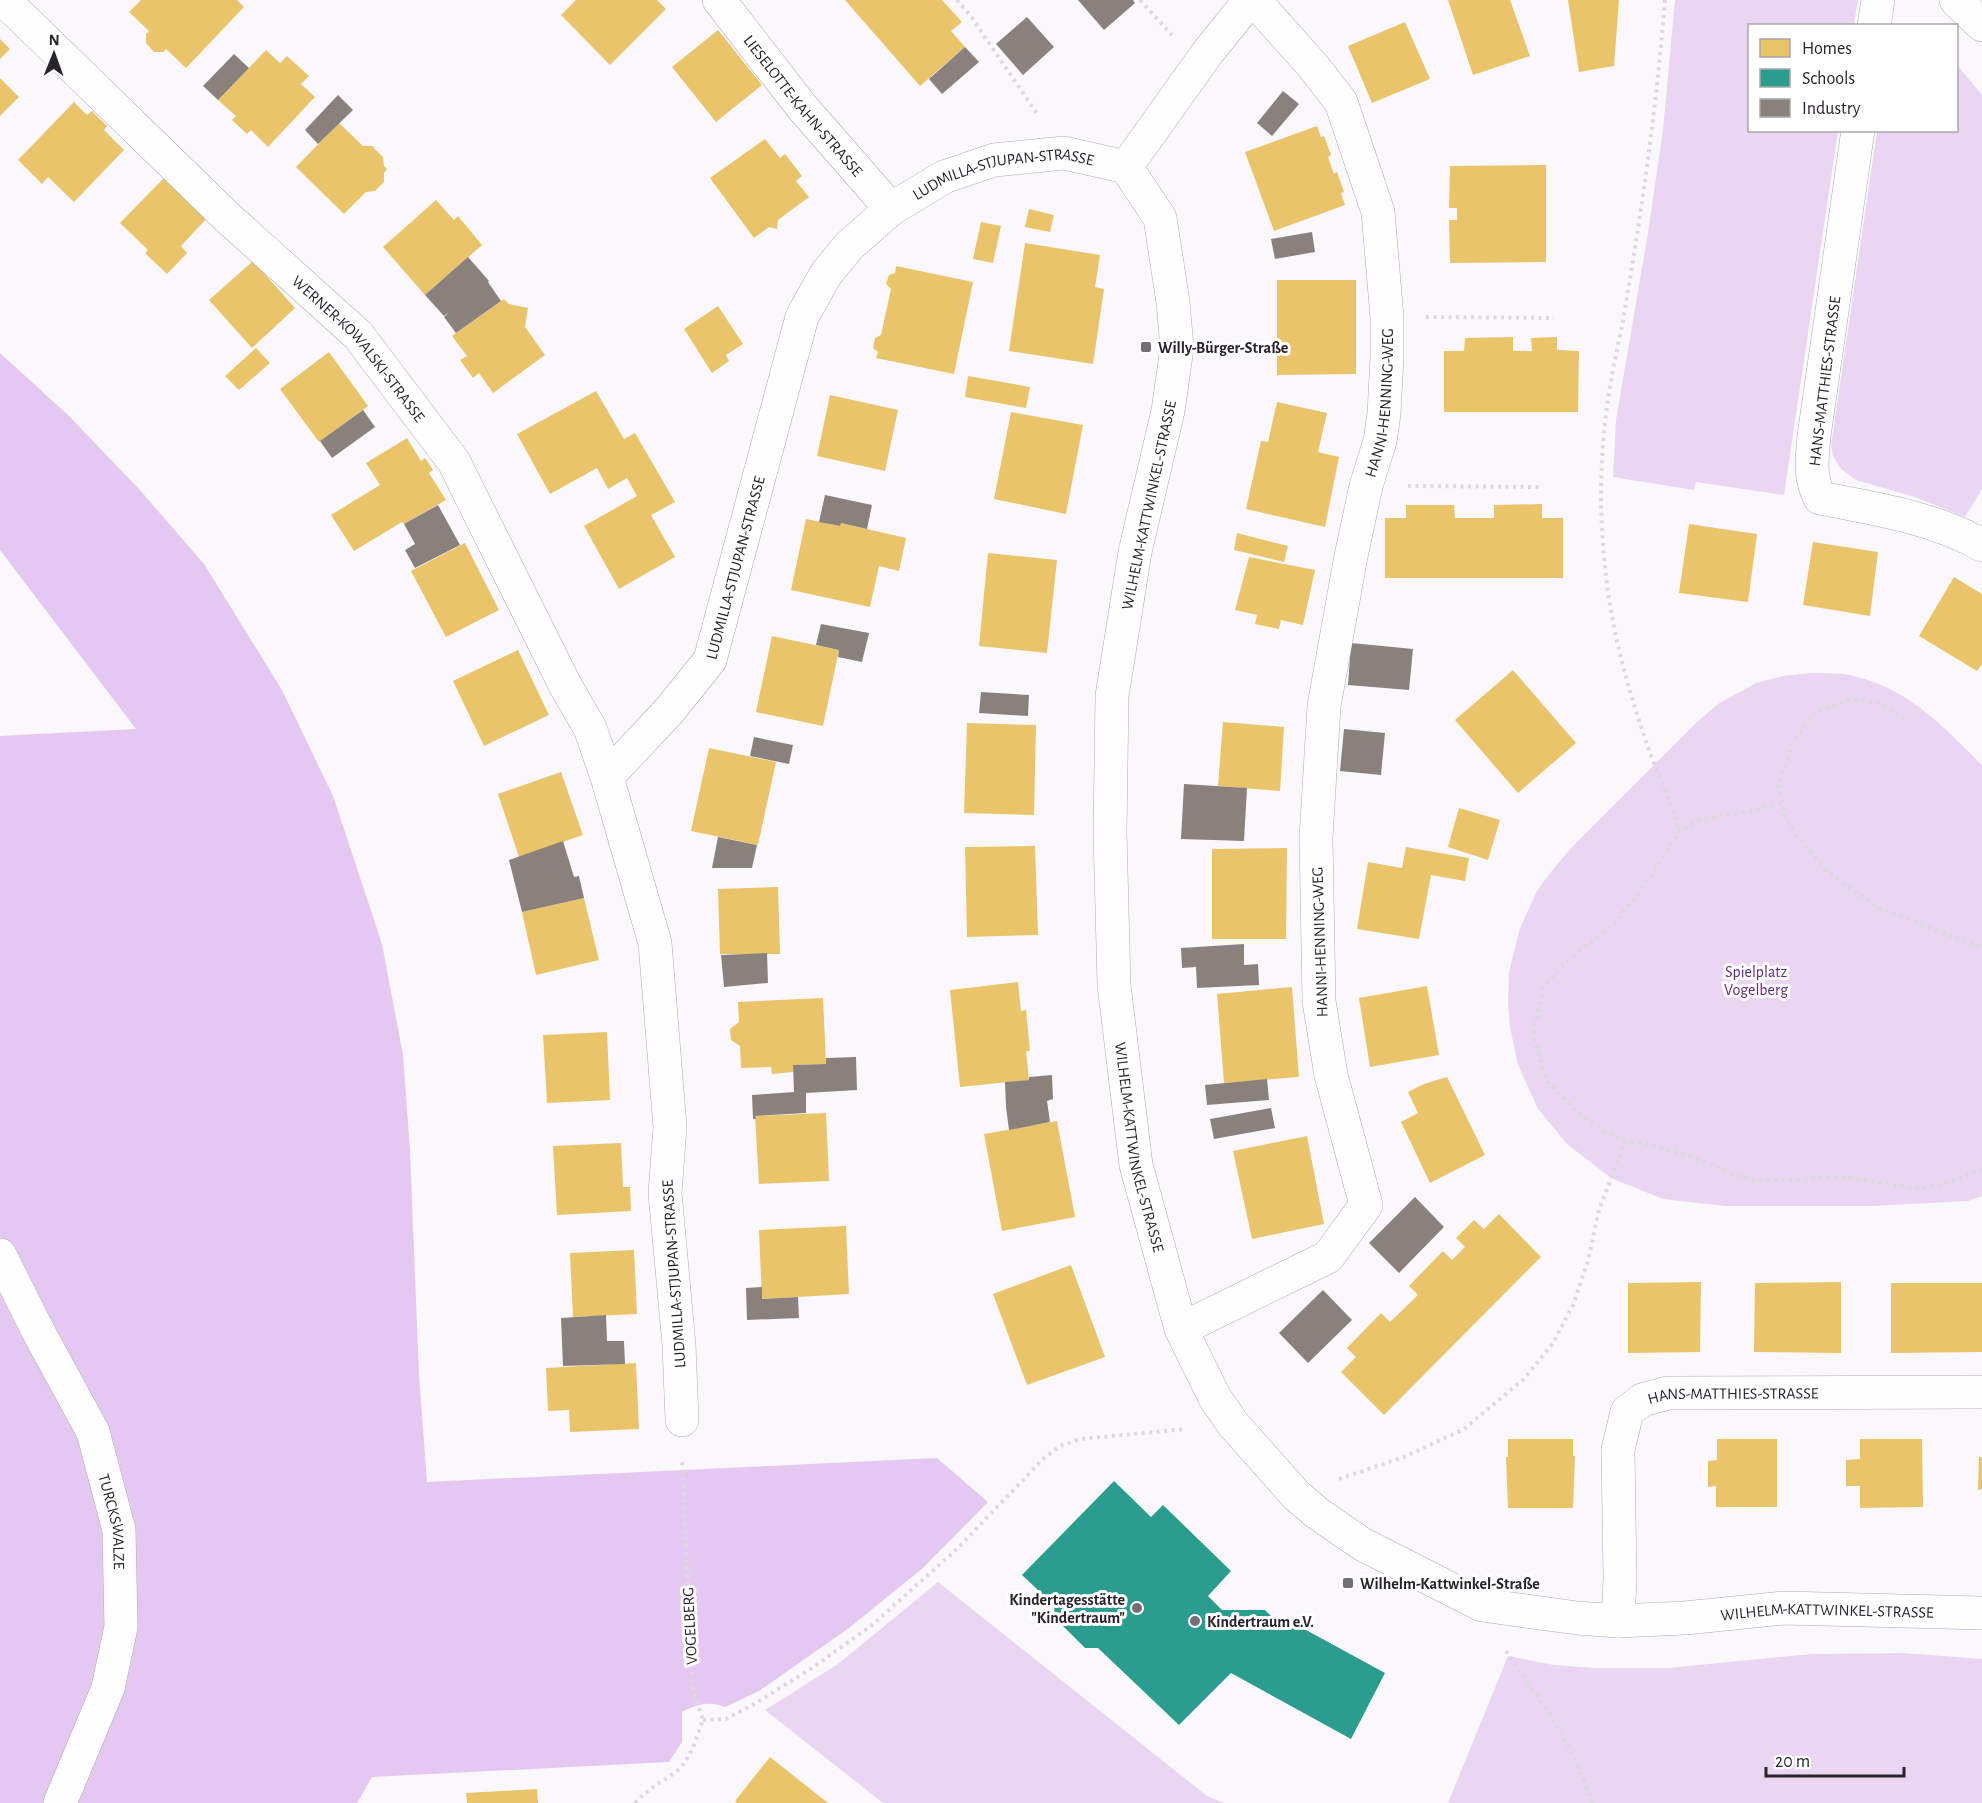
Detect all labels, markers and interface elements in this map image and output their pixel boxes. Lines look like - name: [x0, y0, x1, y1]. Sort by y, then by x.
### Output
- north arrow: [24, 24, 84, 84]
- legend: [1748, 24, 1958, 132]
- text: N: [49, 32, 60, 48]
- street label: LIESELOTTE-KAHN-STRASSE: [740, 32, 865, 180]
- text: Homes: [1802, 40, 1852, 58]
- text: Schools: [1802, 70, 1855, 88]
- text: Industry: [1802, 100, 1861, 118]
- street label: LUDMILLA-STJUPAN-STRASSE: [910, 146, 1096, 203]
- street label: WERNER-KOWALSKI-STRASSE: [289, 273, 428, 425]
- street label: HANS-MATTHIES-STRASSE: [1807, 295, 1843, 467]
- street label: HANNI-HENNING-WEG: [1362, 328, 1396, 479]
- marker: Willy-Bürger-Straße: [1139, 340, 1153, 354]
- place label: Willy-Bürger-Straße: [1158, 340, 1289, 357]
- street label: WILHELM-KATTWINKEL-STRASSE: [1119, 399, 1179, 611]
- street label: LUDMILLA-STJUPAN-STRASSE: [704, 474, 768, 661]
- street label: HANNI-HENNING-WEG: [1309, 867, 1331, 1017]
- park label: Spielplatz Vogelberg: [1724, 964, 1788, 998]
- street label: WILHELM-KATTWINKEL-STRASSE: [1112, 1041, 1167, 1254]
- street label: LUDMILLA-STJUPAN-STRASSE: [659, 1179, 689, 1369]
- street label: HANS-MATTHIES-STRASSE: [1646, 1386, 1819, 1407]
- street label: TURCKSWALZE: [95, 1472, 127, 1570]
- marker: Wilhelm-Kattwinkel-Straße: [1341, 1576, 1355, 1590]
- place label: Wilhelm-Kattwinkel-Straße: [1360, 1576, 1540, 1592]
- street label: VOGELBERG: [680, 1587, 700, 1665]
- place label: Kindertagesstätte "Kindertraum": [1009, 1592, 1125, 1626]
- marker: Kindertagesstätte "Kindertraum": [1130, 1601, 1144, 1615]
- street label: WILHELM-KATTWINKEL-STRASSE: [1720, 1601, 1934, 1623]
- marker: Kindertraum e.V.: [1188, 1614, 1202, 1628]
- place label: Kindertraum e.V.: [1207, 1614, 1314, 1630]
- scale bar: [1766, 1740, 1904, 1778]
- text: 20 m: [1775, 1753, 1810, 1771]

